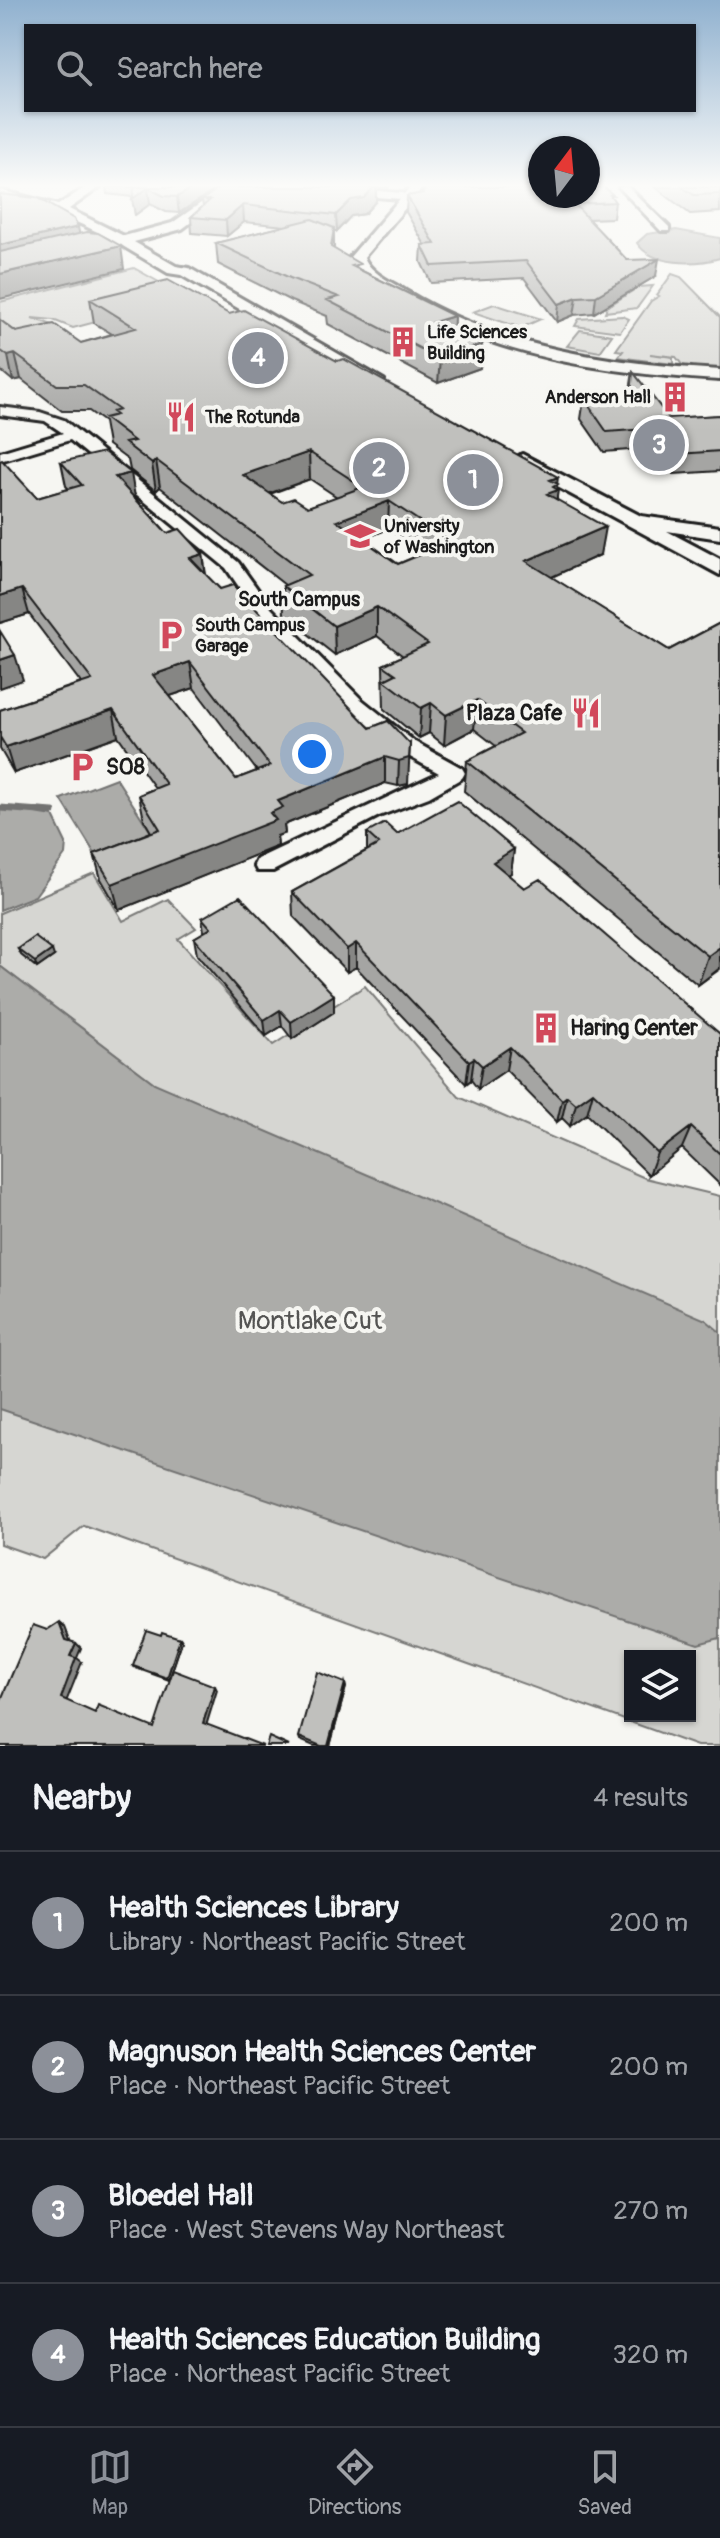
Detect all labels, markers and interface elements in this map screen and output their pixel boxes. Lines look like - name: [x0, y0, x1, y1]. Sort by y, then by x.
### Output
- search box: [24, 24, 696, 112]
- icon: search: [52, 46, 96, 90]
- text: Search here: [116, 50, 263, 87]
- north arrow: [528, 136, 600, 208]
- place label: Life Sciences Building: [427, 321, 528, 365]
- building icon: Life Sciences Building: [386, 325, 420, 359]
- pin: 4: [232, 328, 284, 388]
- building icon: Anderson Hall: [658, 380, 692, 414]
- place label: Anderson Hall: [545, 386, 651, 409]
- restaurant icon: The Rotunda: [164, 400, 198, 434]
- place label: The Rotunda: [204, 406, 301, 429]
- pin: 3: [633, 415, 685, 475]
- pin: 2: [353, 438, 405, 498]
- pin: 1: [447, 450, 499, 510]
- place label: University of Washington: [383, 515, 494, 559]
- school or university icon: University of Washington: [343, 519, 377, 553]
- district label: South Campus: [238, 587, 360, 612]
- place label: South Campus Garage: [195, 614, 306, 658]
- parking icon: South Campus Garage: [154, 618, 188, 652]
- restaurant icon: Plaza Cafe: [569, 696, 603, 730]
- place label: Plaza Cafe: [466, 699, 563, 727]
- your location: [292, 734, 332, 774]
- parking icon: S08: [65, 750, 99, 784]
- place label: S08: [106, 753, 145, 781]
- building icon: Haring Center: [529, 1011, 563, 1045]
- place label: Haring Center: [570, 1014, 699, 1042]
- park label: Montlake Cut: [238, 1305, 383, 1337]
- map controls: [624, 1650, 696, 1722]
- button: layers: [624, 1650, 696, 1722]
- text: Nearby: [32, 1777, 131, 1820]
- text: 4 results: [593, 1782, 688, 1814]
- text: Health Sciences Library: [108, 1889, 399, 1926]
- text: 1: [53, 1907, 63, 1939]
- text: 200 m: [609, 1907, 688, 1939]
- text: Library · Northeast Pacific Street: [108, 1926, 465, 1958]
- text: Magnuson Health Sciences Center: [108, 2033, 536, 2070]
- text: 2: [51, 2051, 65, 2083]
- text: 200 m: [609, 2051, 688, 2083]
- text: Place · Northeast Pacific Street: [108, 2070, 450, 2102]
- text: Bloedel Hall: [108, 2177, 254, 2214]
- text: 3: [51, 2195, 65, 2227]
- text: 270 m: [613, 2195, 688, 2227]
- text: Place · West Stevens Way Northeast: [108, 2214, 505, 2246]
- text: Health Sciences Education Building: [108, 2321, 540, 2358]
- text: 4: [50, 2339, 66, 2371]
- text: 320 m: [612, 2339, 688, 2371]
- text: Place · Northeast Pacific Street: [108, 2358, 450, 2390]
- tab: Map: [88, 2445, 132, 2521]
- tab: Directions: [308, 2445, 401, 2521]
- tab: Saved: [577, 2445, 632, 2521]

